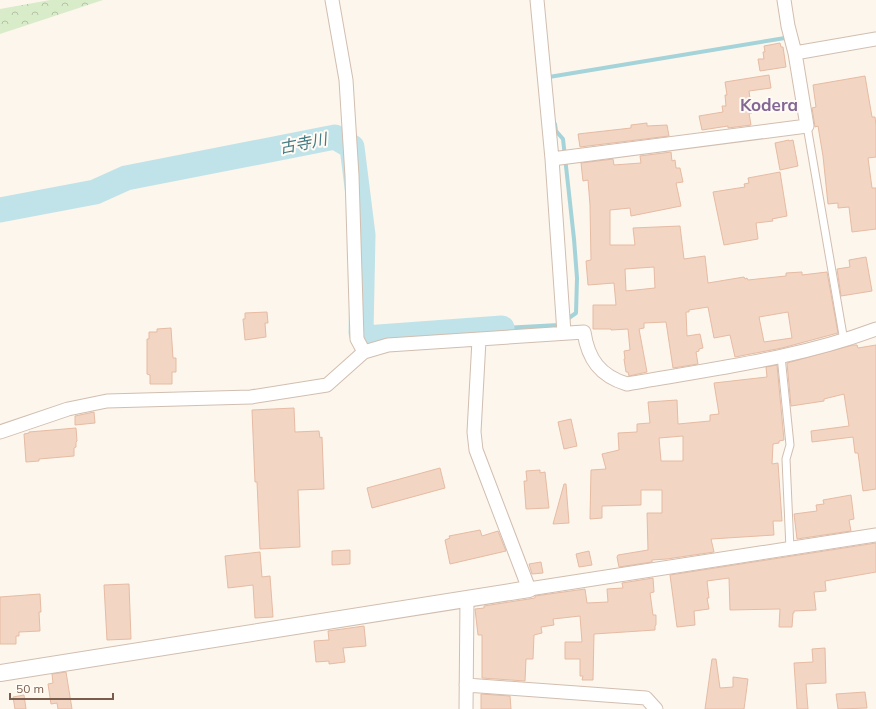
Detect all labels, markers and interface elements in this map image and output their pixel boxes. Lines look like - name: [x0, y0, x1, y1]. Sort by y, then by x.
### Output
- district label: Kodera: [740, 94, 798, 115]
- water label: 古寺川: [278, 128, 330, 157]
- scale bar: [10, 675, 113, 701]
- text: 50 m: [16, 681, 44, 696]

